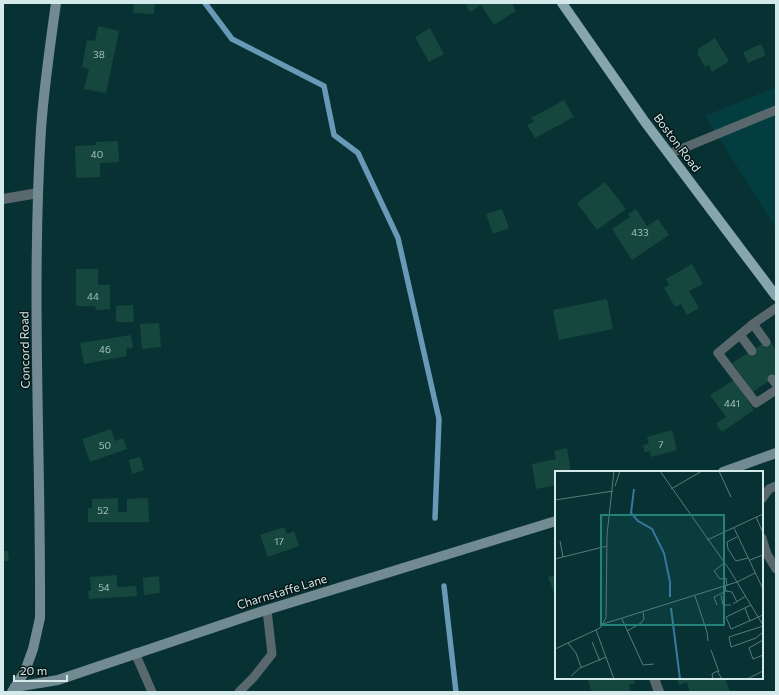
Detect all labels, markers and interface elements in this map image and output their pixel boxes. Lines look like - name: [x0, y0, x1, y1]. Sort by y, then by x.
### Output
- house number: 38: [93, 48, 105, 60]
- street label: Boston Road: [651, 110, 704, 174]
- house number: 40: [91, 148, 103, 160]
- house number: 433: [631, 226, 649, 238]
- house number: 44: [87, 290, 99, 302]
- street label: Concord Road: [16, 311, 32, 389]
- house number: 46: [99, 343, 111, 355]
- house number: 441: [724, 397, 740, 409]
- house number: 7: [658, 438, 664, 450]
- house number: 50: [99, 439, 111, 451]
- inset map: [555, 471, 763, 679]
- house number: 52: [97, 504, 109, 516]
- house number: 17: [274, 535, 284, 547]
- street label: Charnstaffe Lane: [235, 571, 328, 611]
- house number: 54: [98, 581, 110, 593]
- scale bar: [14, 657, 67, 683]
- text: 20 m: [20, 663, 47, 677]

